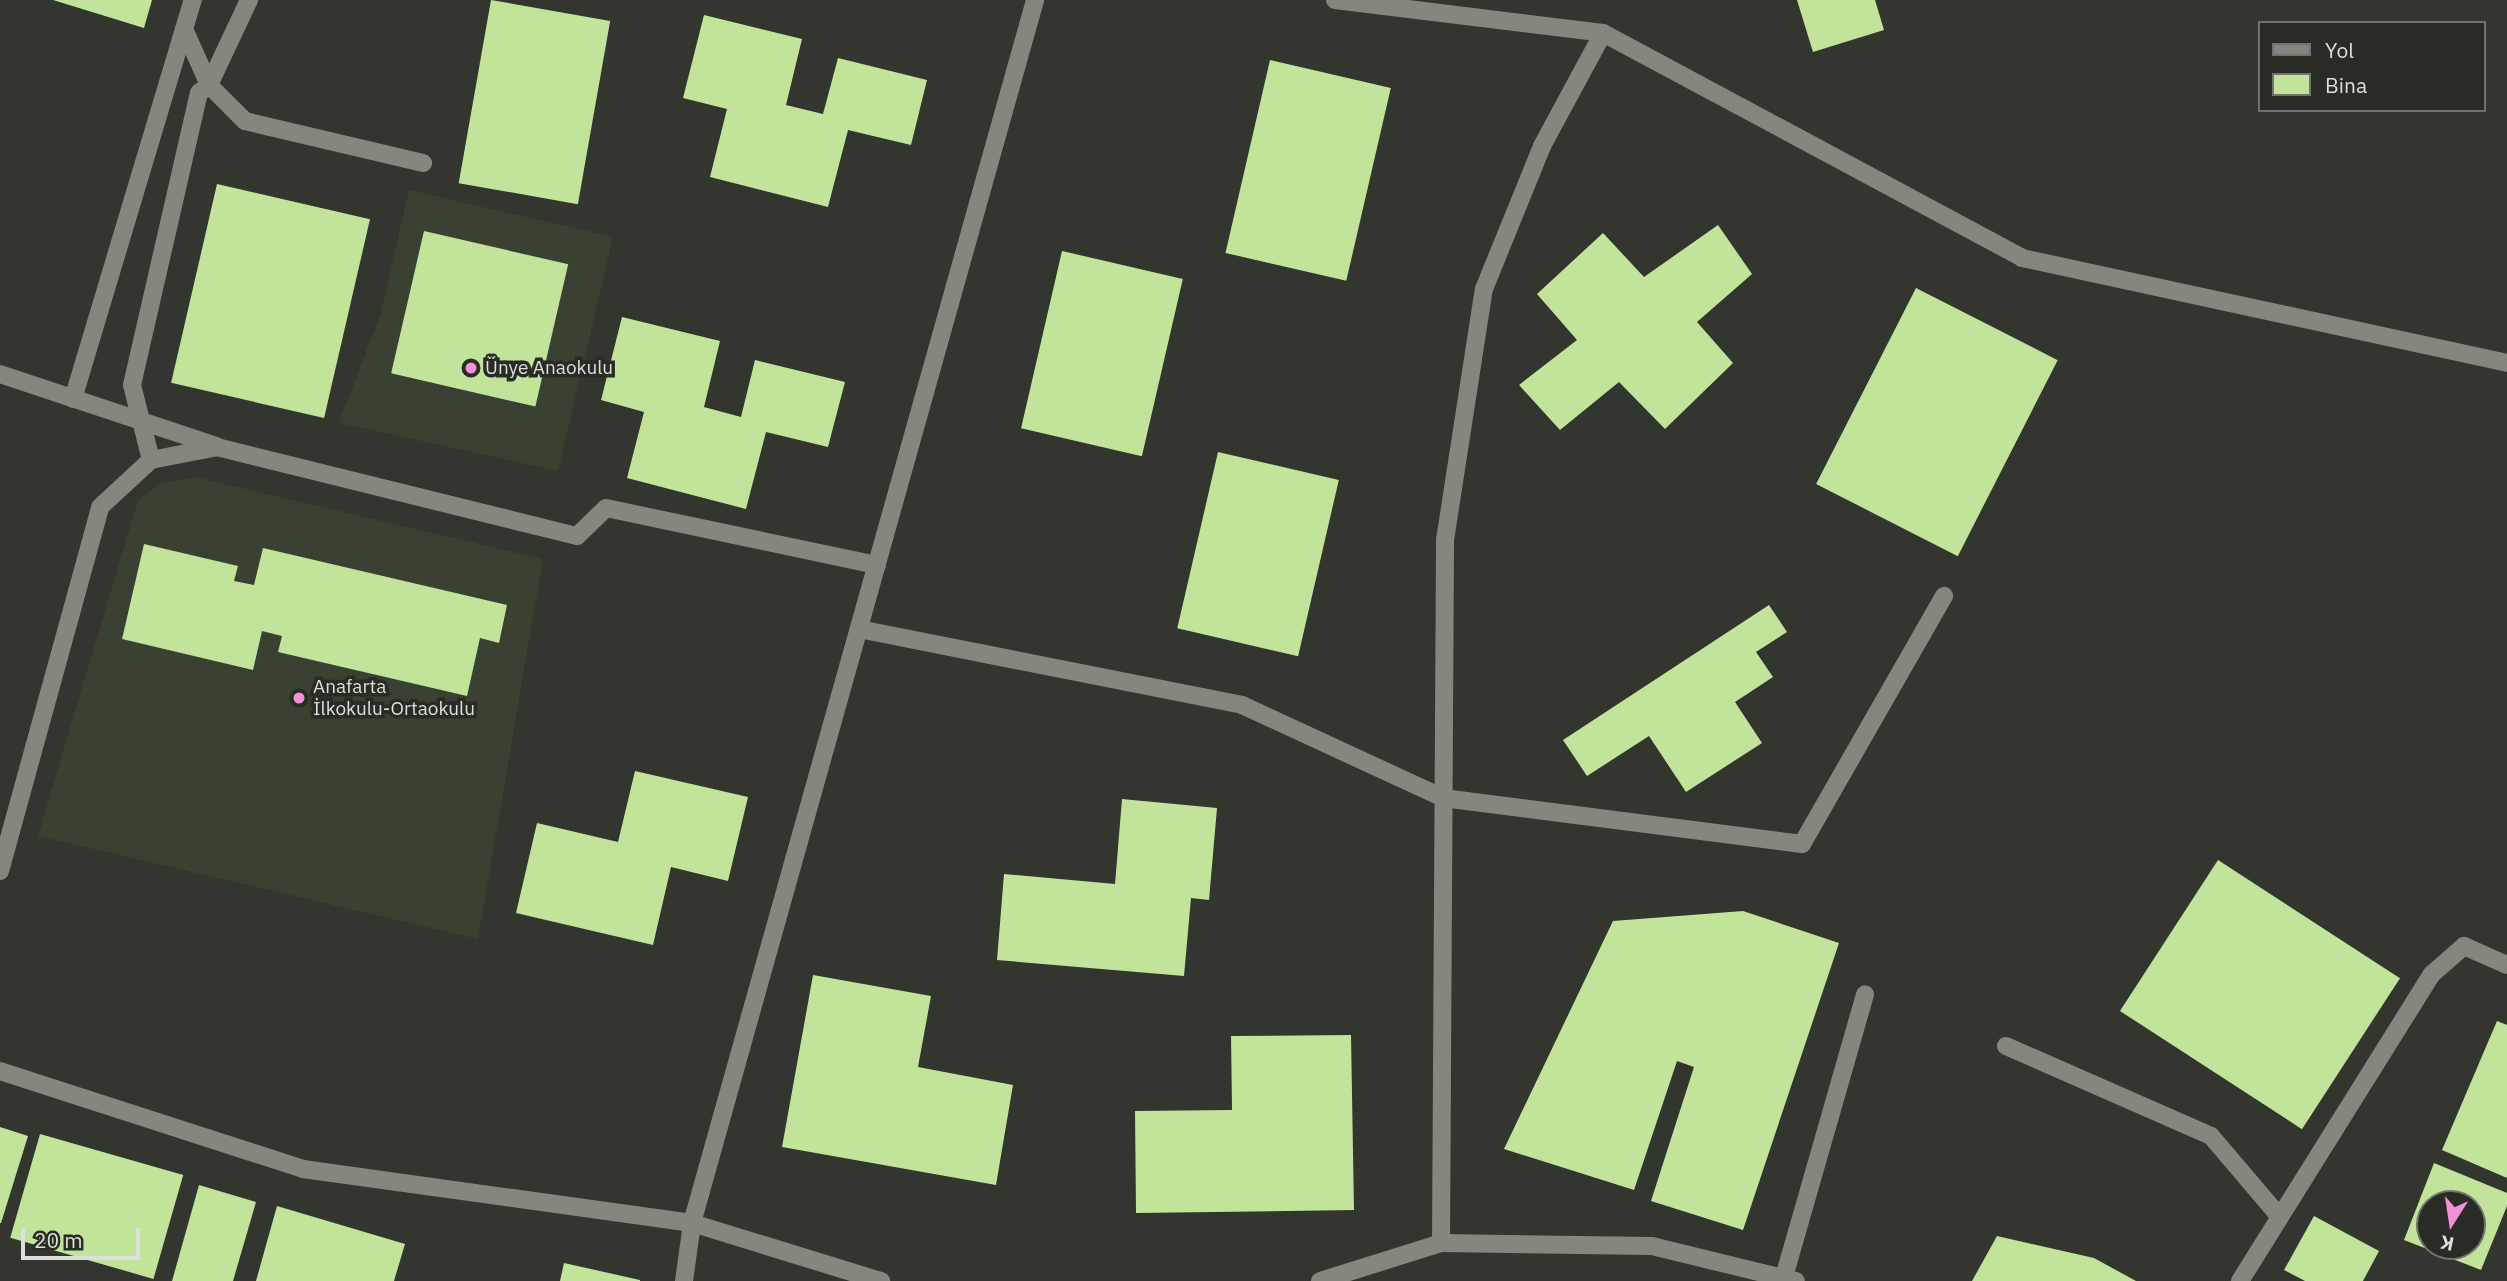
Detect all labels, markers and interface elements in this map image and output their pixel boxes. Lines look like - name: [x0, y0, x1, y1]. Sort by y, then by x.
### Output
- legend: [2258, 21, 2486, 112]
- text: Yol: [2325, 36, 2354, 64]
- text: Bina: [2325, 71, 2367, 99]
- place label: Ünye Anaokulu: [485, 357, 613, 379]
- marker: Ünye Anaokulu: [463, 360, 479, 376]
- place label: Anafarta İlkokulu-Ortaokulu: [313, 676, 475, 720]
- marker: Anafarta İlkokulu-Ortaokulu: [291, 690, 307, 706]
- north arrow: [2416, 1190, 2486, 1260]
- scale bar: [24, 1214, 144, 1258]
- text: 20 m: [34, 1226, 83, 1254]
- text: K: [2438, 1230, 2456, 1257]

